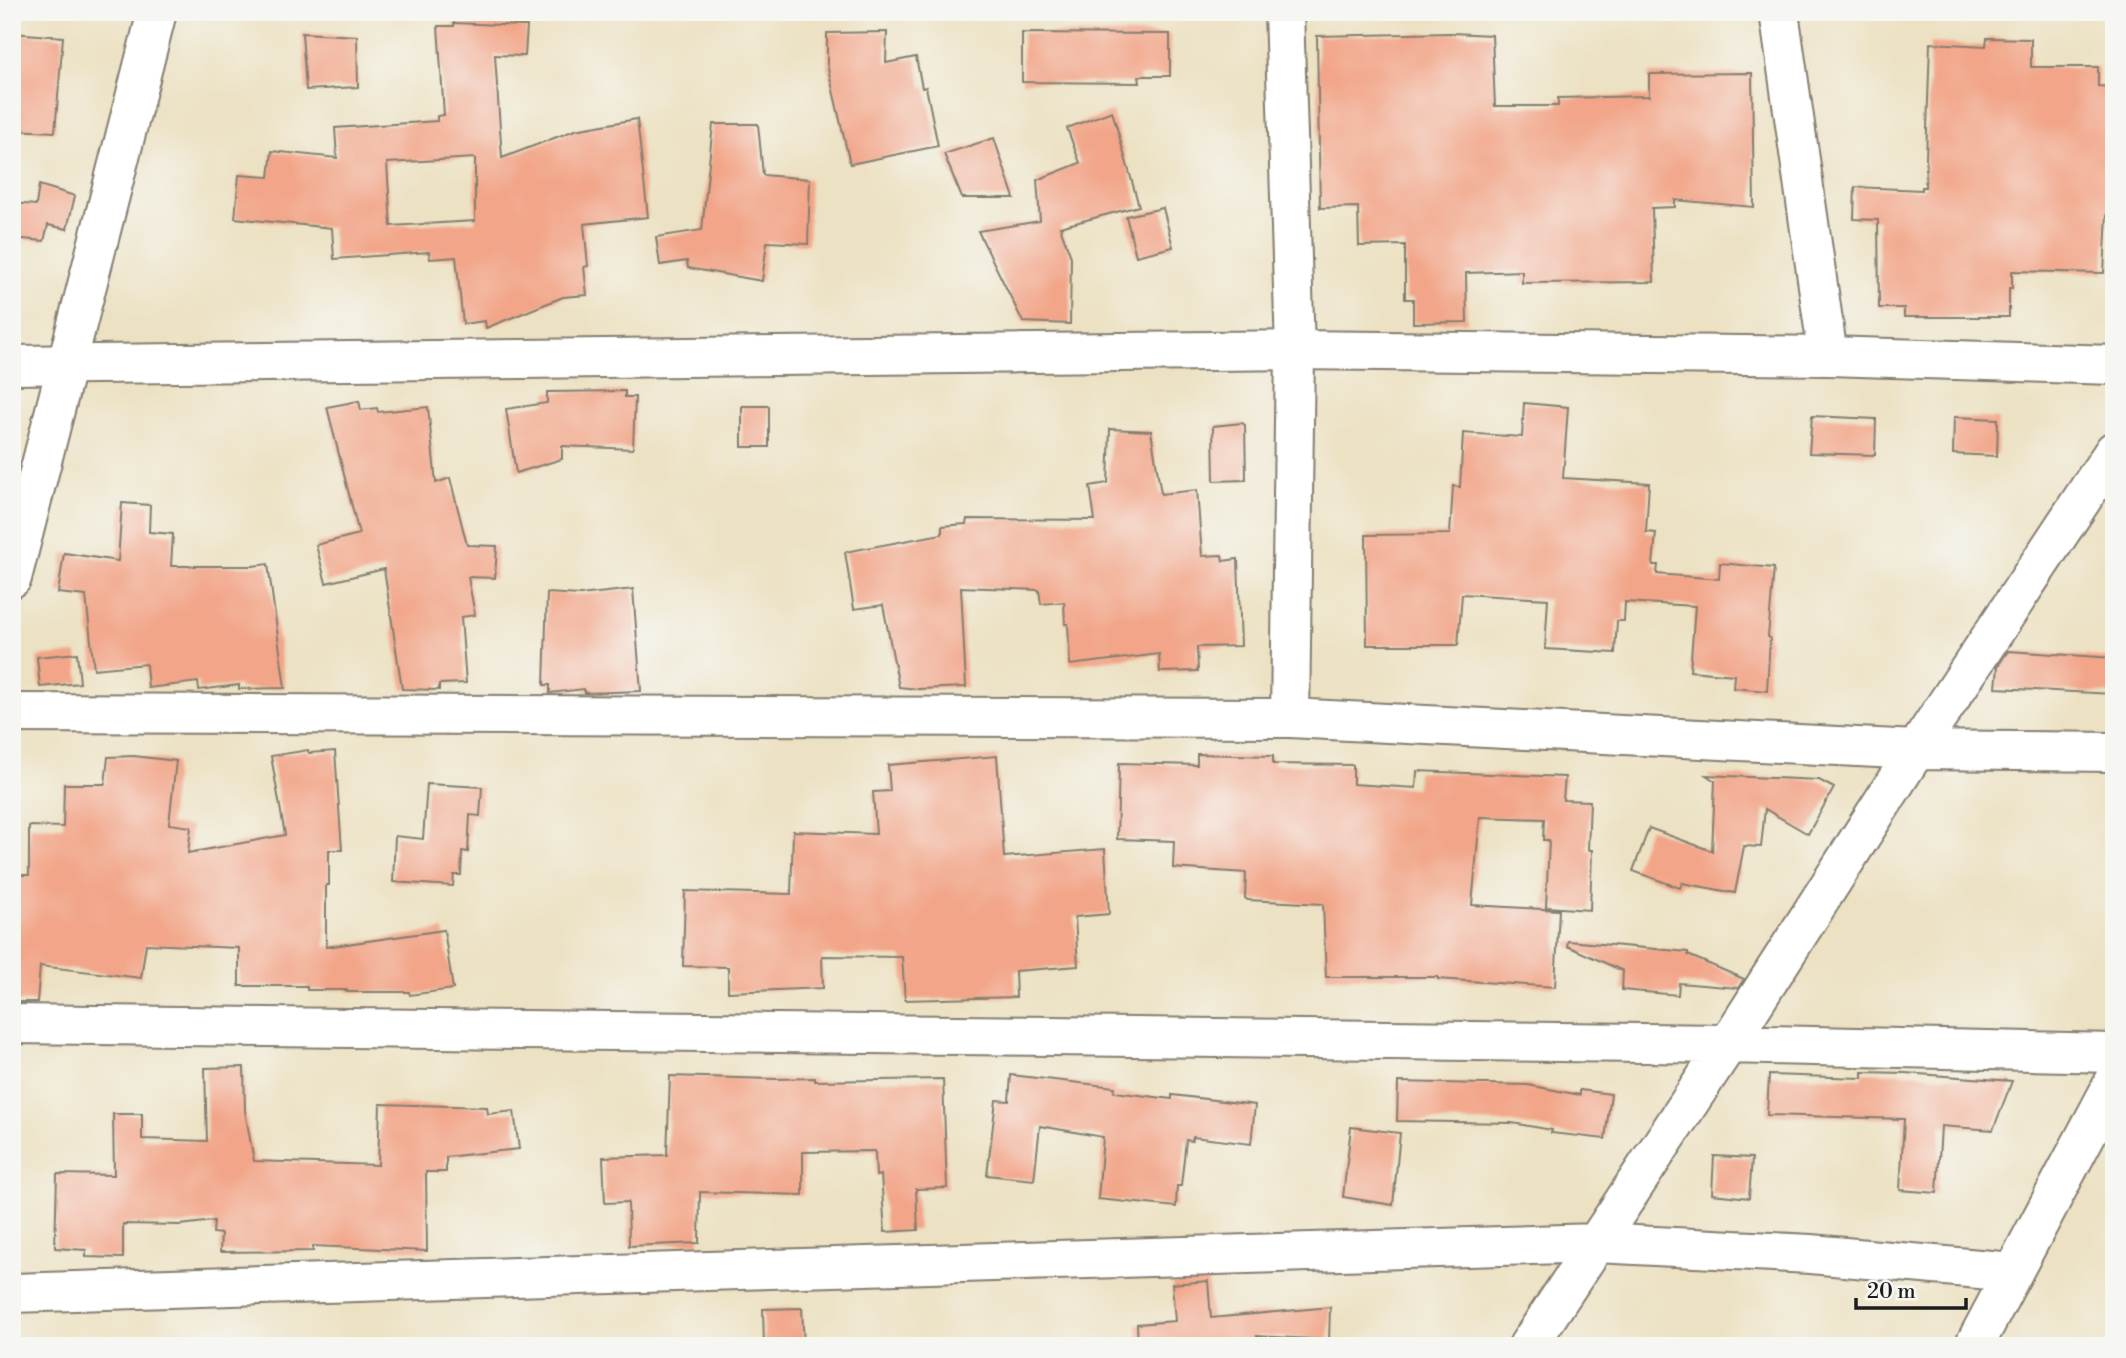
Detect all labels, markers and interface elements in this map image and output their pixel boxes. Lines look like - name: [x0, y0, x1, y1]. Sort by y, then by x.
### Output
- scale bar: [1856, 1267, 1967, 1311]
- text: 20 m: [1867, 1279, 1916, 1305]

